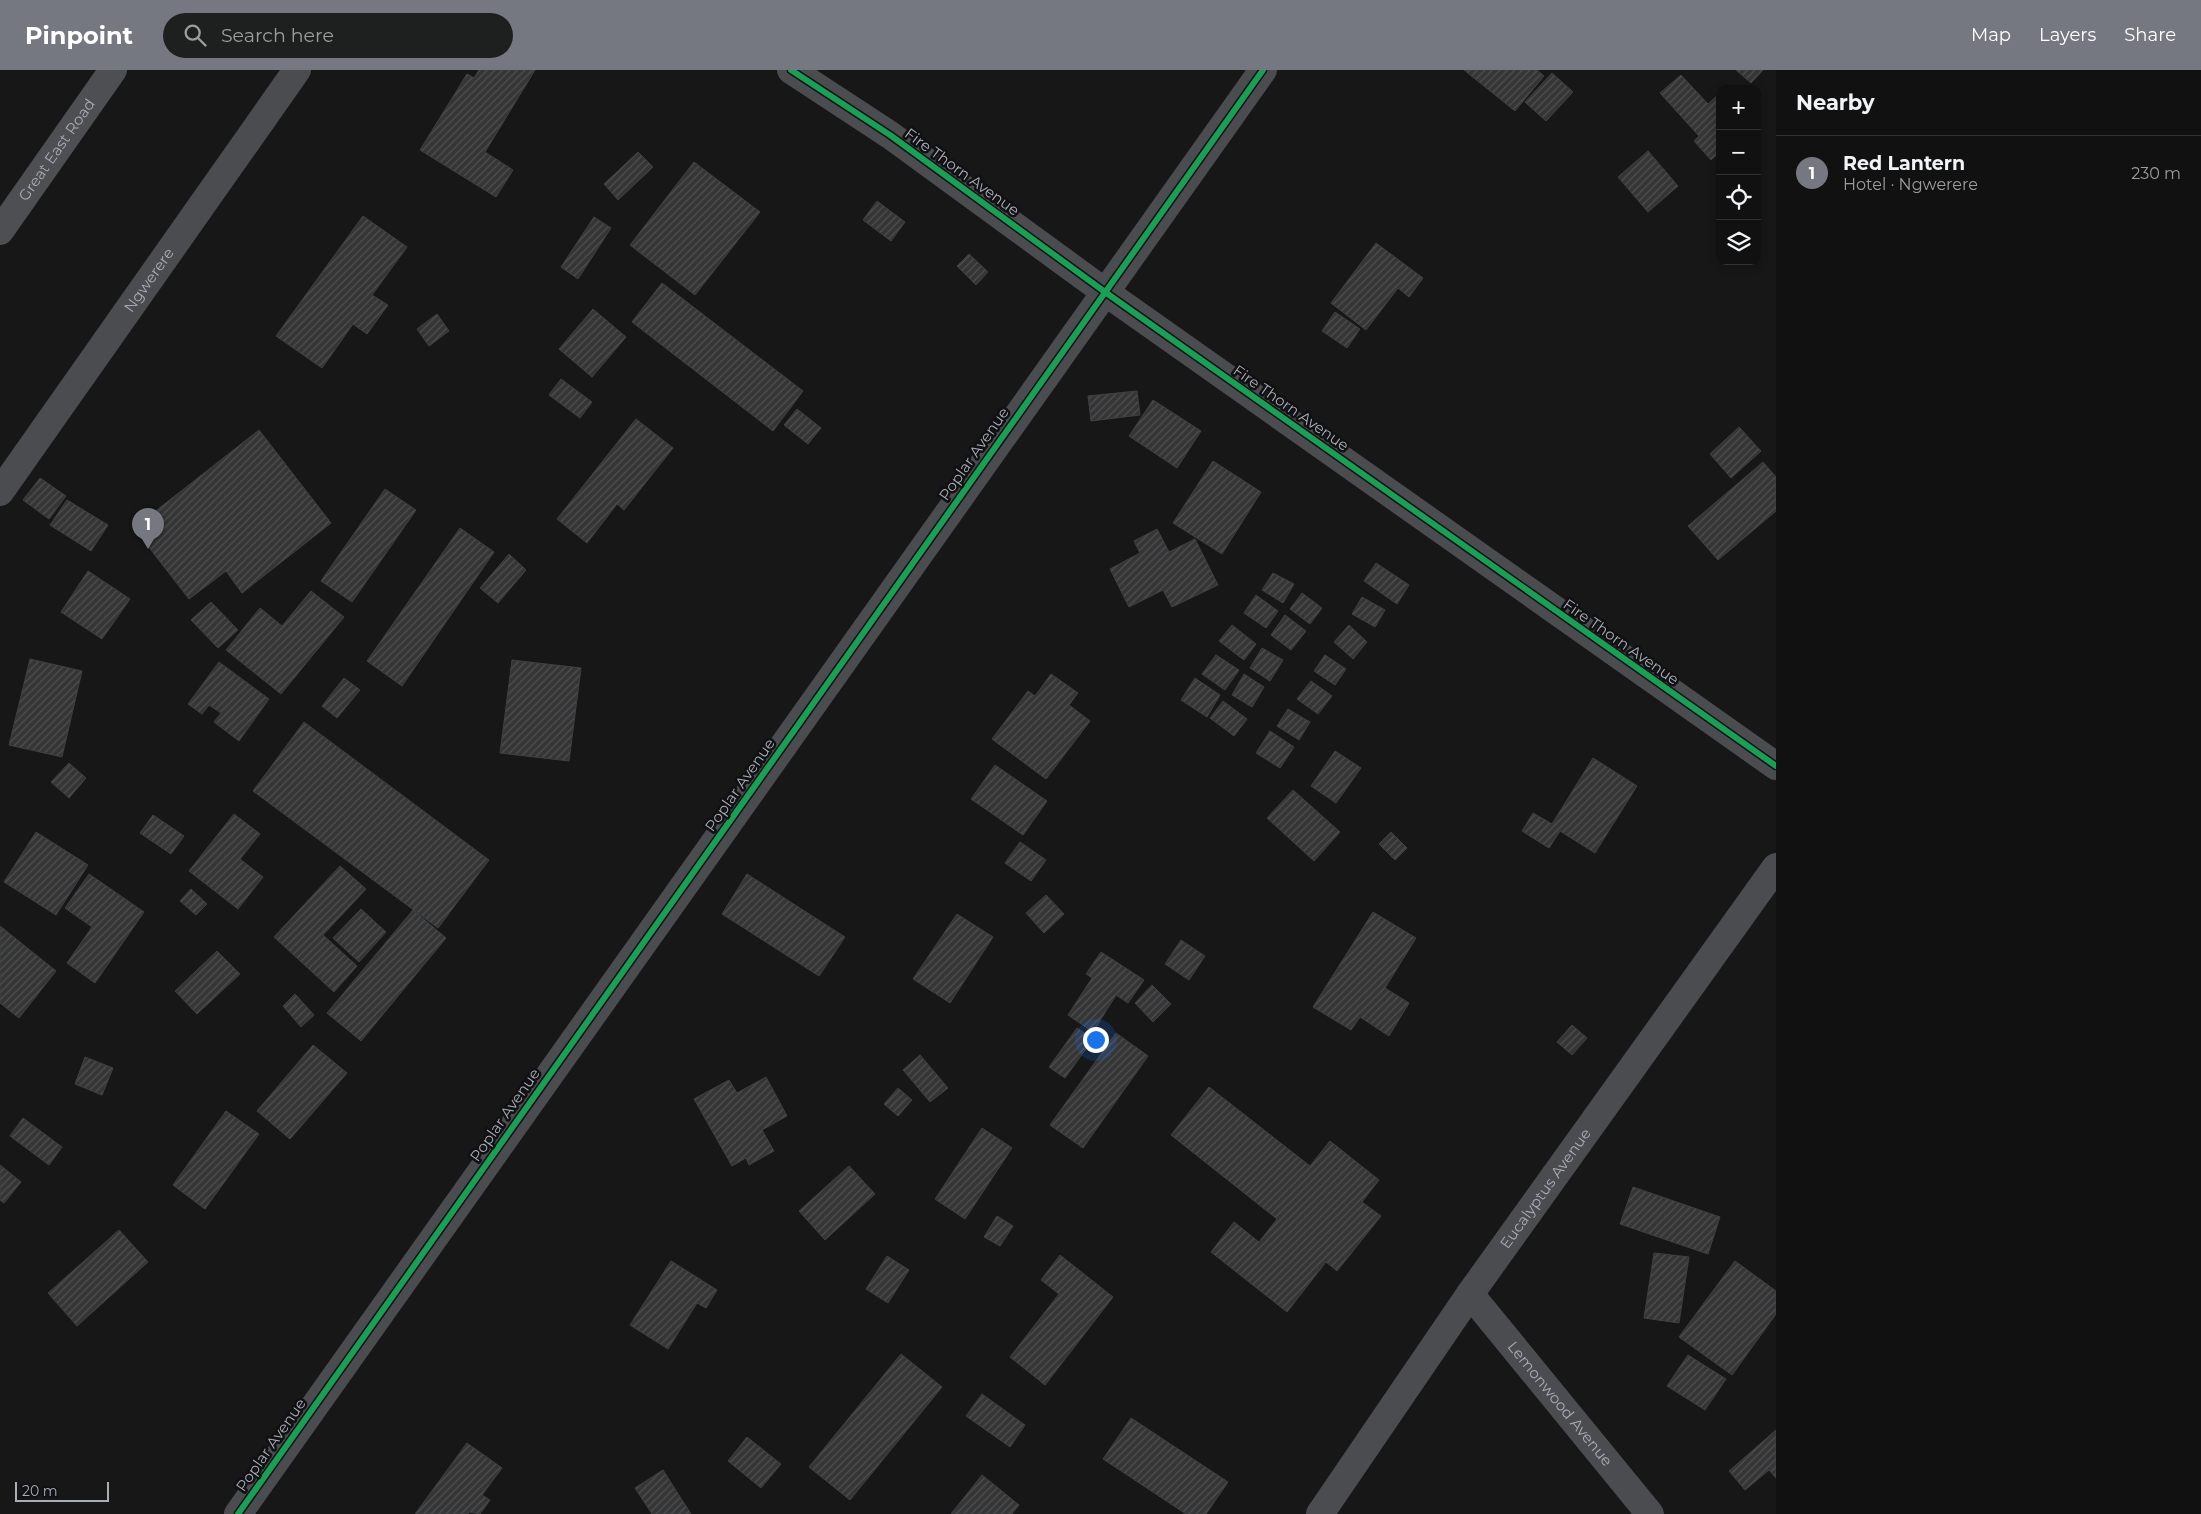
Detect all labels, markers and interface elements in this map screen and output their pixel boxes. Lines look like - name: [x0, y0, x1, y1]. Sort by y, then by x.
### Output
- search box: [163, 13, 513, 58]
- text: Pinpoint: [25, 21, 133, 50]
- icon: search: [181, 21, 209, 49]
- text: Search here: [221, 24, 334, 47]
- text: Map: [1971, 24, 2011, 46]
- text: Layers: [2039, 24, 2096, 46]
- text: Share: [2124, 24, 2176, 46]
- map controls: [1716, 85, 1761, 265]
- button: +: [1716, 85, 1761, 130]
- text: Nearby: [1796, 90, 1875, 115]
- street label: Great East Road: [14, 95, 99, 204]
- street label: Fire Thorn Avenue: [901, 124, 1023, 220]
- button: −: [1716, 130, 1761, 175]
- text: Red Lantern: [1843, 152, 1965, 175]
- text: 1: [1809, 164, 1815, 183]
- text: 230 m: [2131, 164, 2181, 183]
- button: locate: [1716, 175, 1761, 220]
- text: Hotel · Ngwerere: [1843, 175, 1978, 194]
- button: layers: [1716, 220, 1761, 265]
- street label: Ngwerere: [120, 244, 178, 316]
- street label: Fire Thorn Avenue: [1230, 360, 1353, 455]
- street label: Poplar Avenue: [934, 403, 1013, 504]
- pin: 1: [132, 508, 164, 549]
- street label: Fire Thorn Avenue: [1560, 594, 1683, 689]
- street label: Poplar Avenue: [700, 734, 779, 835]
- your location: [1083, 1027, 1109, 1053]
- street label: Poplar Avenue: [465, 1064, 544, 1165]
- street label: Eucalyptus Avenue: [1496, 1124, 1595, 1252]
- street label: Lemonwood Avenue: [1504, 1337, 1617, 1470]
- street label: Poplar Avenue: [231, 1394, 310, 1495]
- scale bar: [15, 1479, 109, 1502]
- text: 20 m: [22, 1482, 58, 1500]

